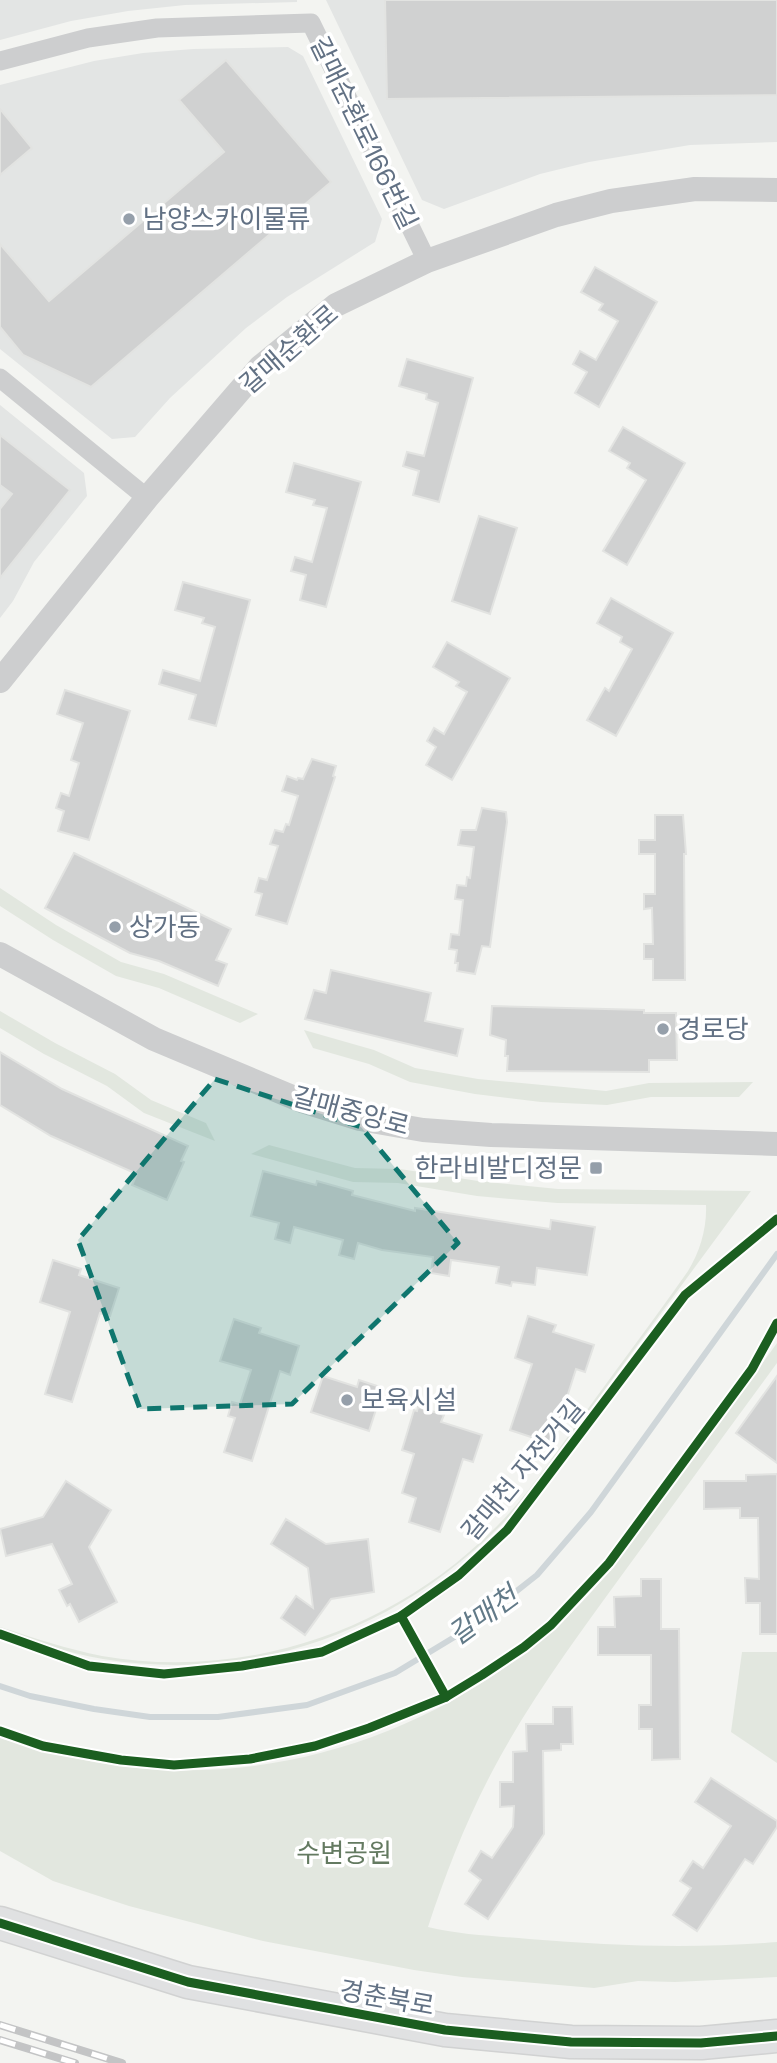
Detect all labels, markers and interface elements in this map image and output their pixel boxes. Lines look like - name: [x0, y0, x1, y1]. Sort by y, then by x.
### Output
- street label: 갈매순환로166번길: [303, 31, 425, 235]
- place label: 남양스카이물류: [143, 202, 310, 236]
- marker: 남양스카이물류: [121, 211, 137, 227]
- street label: 갈매순환로: [233, 297, 345, 401]
- place label: 상가동: [129, 910, 201, 944]
- marker: 상가동: [107, 919, 123, 935]
- place label: 경로당: [677, 1012, 749, 1046]
- marker: 경로당: [655, 1021, 671, 1037]
- street label: 갈매중앙로: [289, 1079, 413, 1143]
- place label: 한라비발디정문: [415, 1151, 582, 1185]
- marker: 한라비발디정문: [588, 1160, 604, 1176]
- place label: 보육시설: [361, 1383, 457, 1417]
- marker: 보육시설: [339, 1392, 355, 1408]
- street label: 갈매천 자전거길: [454, 1392, 592, 1548]
- water label: 갈매천: [441, 1576, 527, 1652]
- park label: 수변공원: [296, 1836, 392, 1870]
- street label: 경춘북로: [337, 1973, 437, 2023]

